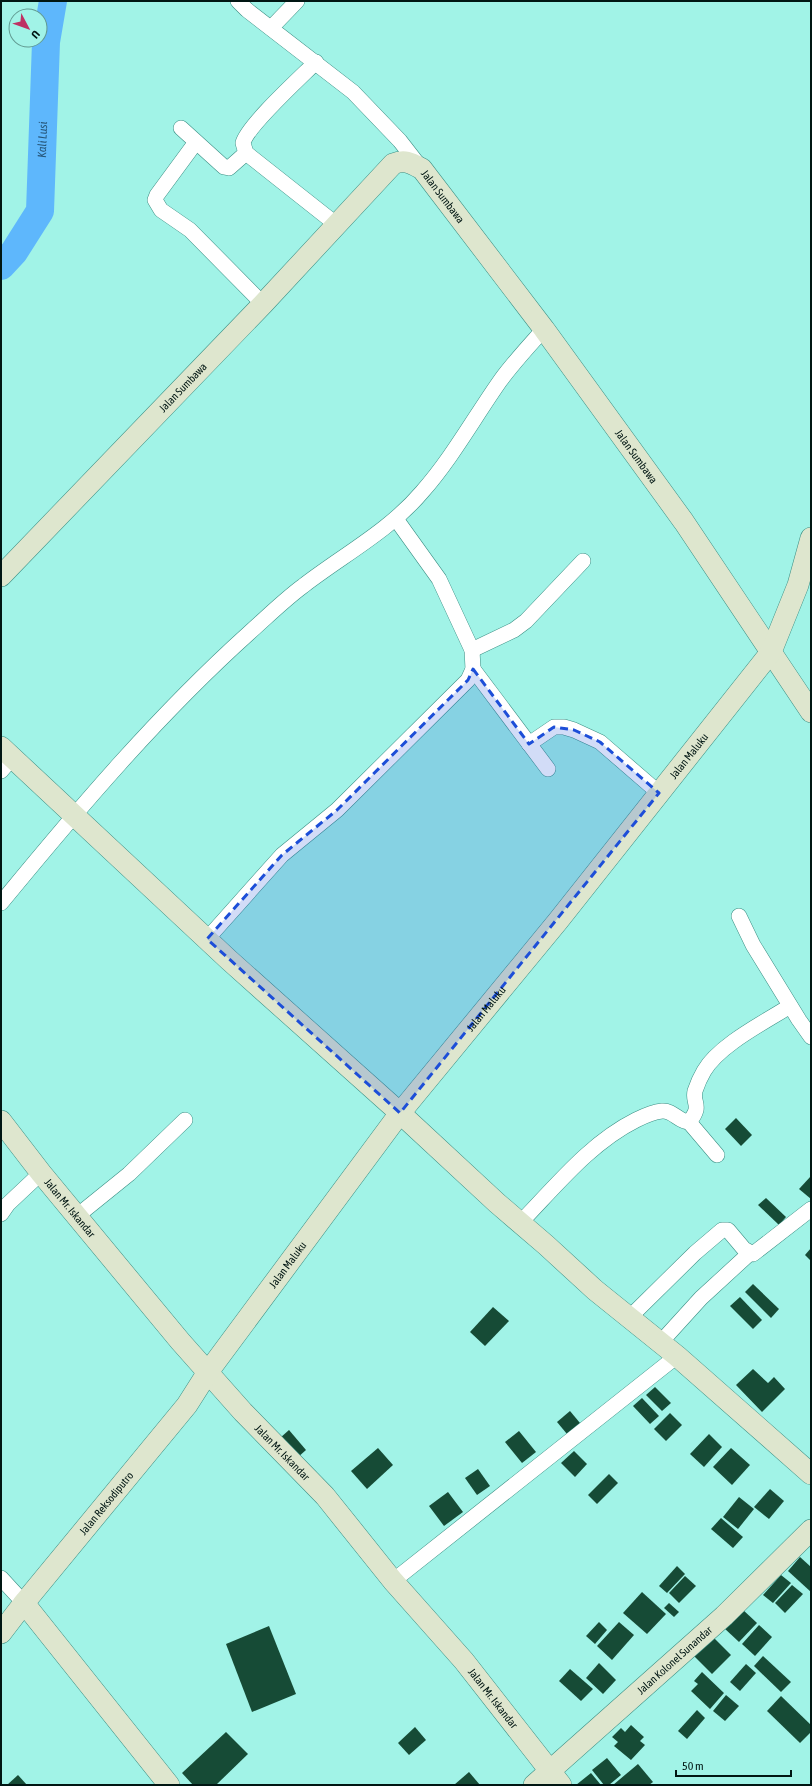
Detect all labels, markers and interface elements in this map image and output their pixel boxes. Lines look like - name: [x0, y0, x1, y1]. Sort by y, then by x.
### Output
- north arrow: [8, 8, 48, 48]
- text: U: [29, 28, 42, 41]
- water label: Kali Lusi: [35, 121, 50, 158]
- street label: Jalan Sumbawa: [419, 168, 467, 225]
- street label: Jalan Sumbawa: [156, 360, 209, 414]
- street label: Jalan Sumbawa: [613, 427, 660, 485]
- street label: Jalan Maluku: [667, 731, 710, 781]
- street label: Jalan Maluku: [464, 984, 508, 1033]
- street label: Jalan Mr. Iskandar: [42, 1176, 98, 1240]
- street label: Jalan Maluku: [267, 1239, 309, 1290]
- street label: Jalan Mr. Iskandar: [253, 1422, 313, 1483]
- street label: Jalan Reksodiputro: [77, 1469, 135, 1537]
- street label: Jalan Kolonel Sunandar: [635, 1623, 715, 1696]
- street label: Jalan Mr. Iskandar: [466, 1666, 521, 1731]
- scale bar: [676, 1752, 791, 1778]
- text: 50 m: [682, 1759, 704, 1773]

